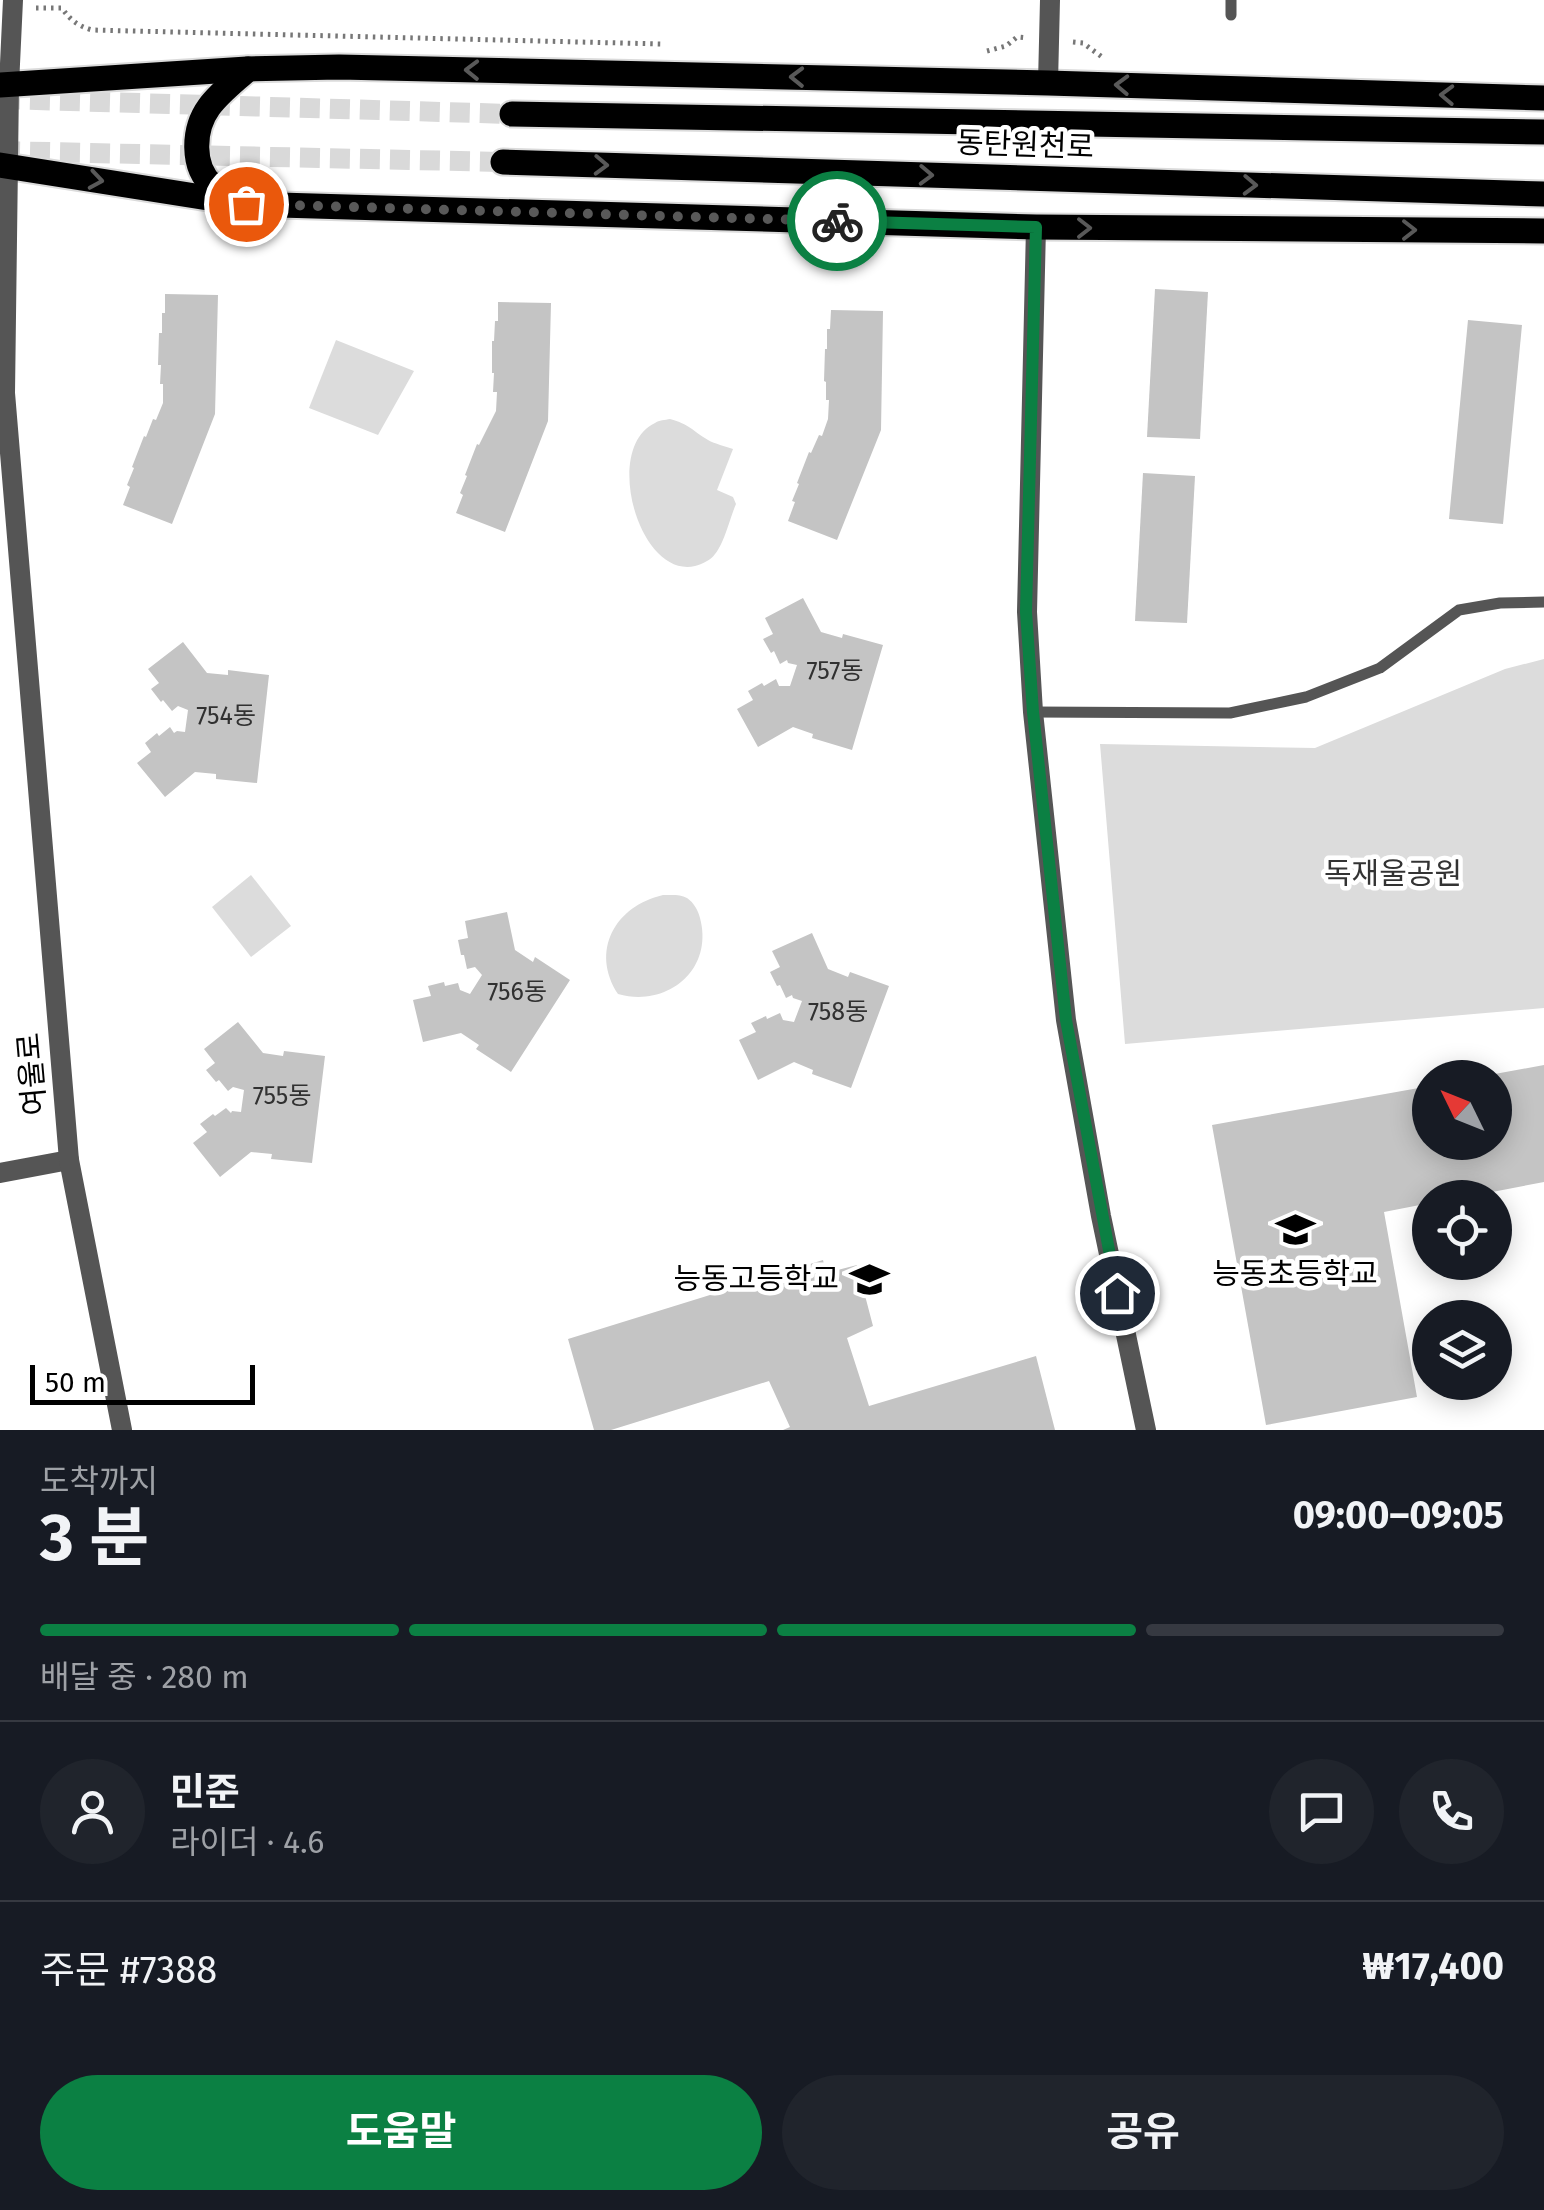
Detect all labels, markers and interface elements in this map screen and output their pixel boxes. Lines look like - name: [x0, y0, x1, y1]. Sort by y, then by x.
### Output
- one-way arrow: [463, 60, 479, 81]
- one-way arrow: [788, 67, 804, 88]
- one-way arrow: [1113, 74, 1129, 95]
- one-way arrow: [1438, 84, 1454, 105]
- street label: 동탄원천로: [955, 125, 1095, 165]
- one-way arrow: [593, 155, 609, 176]
- pin: [204, 162, 289, 247]
- one-way arrow: [918, 164, 934, 185]
- one-way arrow: [88, 168, 105, 189]
- courier: [787, 171, 887, 271]
- one-way arrow: [1243, 174, 1259, 195]
- icon: bag: [219, 177, 274, 232]
- icon: bike: [810, 194, 865, 249]
- one-way arrow: [1077, 217, 1093, 238]
- one-way arrow: [1402, 219, 1418, 241]
- house number: 757동: [807, 656, 863, 686]
- house number: 754동: [196, 701, 256, 731]
- park label: 독재울공원: [1324, 856, 1462, 892]
- house number: 756동: [487, 977, 547, 1007]
- house number: 758동: [808, 997, 868, 1027]
- street label: 여울로: [10, 1031, 54, 1117]
- north arrow: [1412, 1060, 1512, 1160]
- map controls: [1412, 1060, 1512, 1400]
- house number: 755동: [253, 1081, 311, 1111]
- button: locate: [1412, 1180, 1512, 1280]
- school or university icon: 능동초등학교: [1274, 1209, 1316, 1251]
- pin: [1075, 1251, 1160, 1336]
- place label: 능동초등학교: [1212, 1256, 1378, 1292]
- school or university icon: 능동고등학교: [848, 1258, 890, 1300]
- place label: 능동고등학교: [673, 1261, 839, 1297]
- icon: home: [1090, 1266, 1145, 1321]
- button: layers: [1412, 1300, 1512, 1400]
- scale bar: [30, 1360, 255, 1404]
- text: 50 m: [45, 1366, 106, 1399]
- text: 도착까지: [40, 1462, 158, 1500]
- text: 09:00–09:05: [1293, 1492, 1504, 1538]
- text: 3 분: [40, 1499, 149, 1577]
- text: 배달 중 · 280 m: [40, 1658, 249, 1696]
- button: person: [40, 1759, 145, 1864]
- button: chat: [1269, 1759, 1374, 1864]
- button: phone: [1399, 1759, 1504, 1864]
- text: 민준: [170, 1769, 240, 1815]
- text: 라이더 · 4.6: [170, 1823, 324, 1861]
- text: ₩17,400: [1362, 1943, 1504, 1989]
- text: 주문 #7388: [40, 1947, 217, 1993]
- button: 도움말: [40, 2075, 762, 2190]
- button: 공유: [782, 2075, 1504, 2190]

